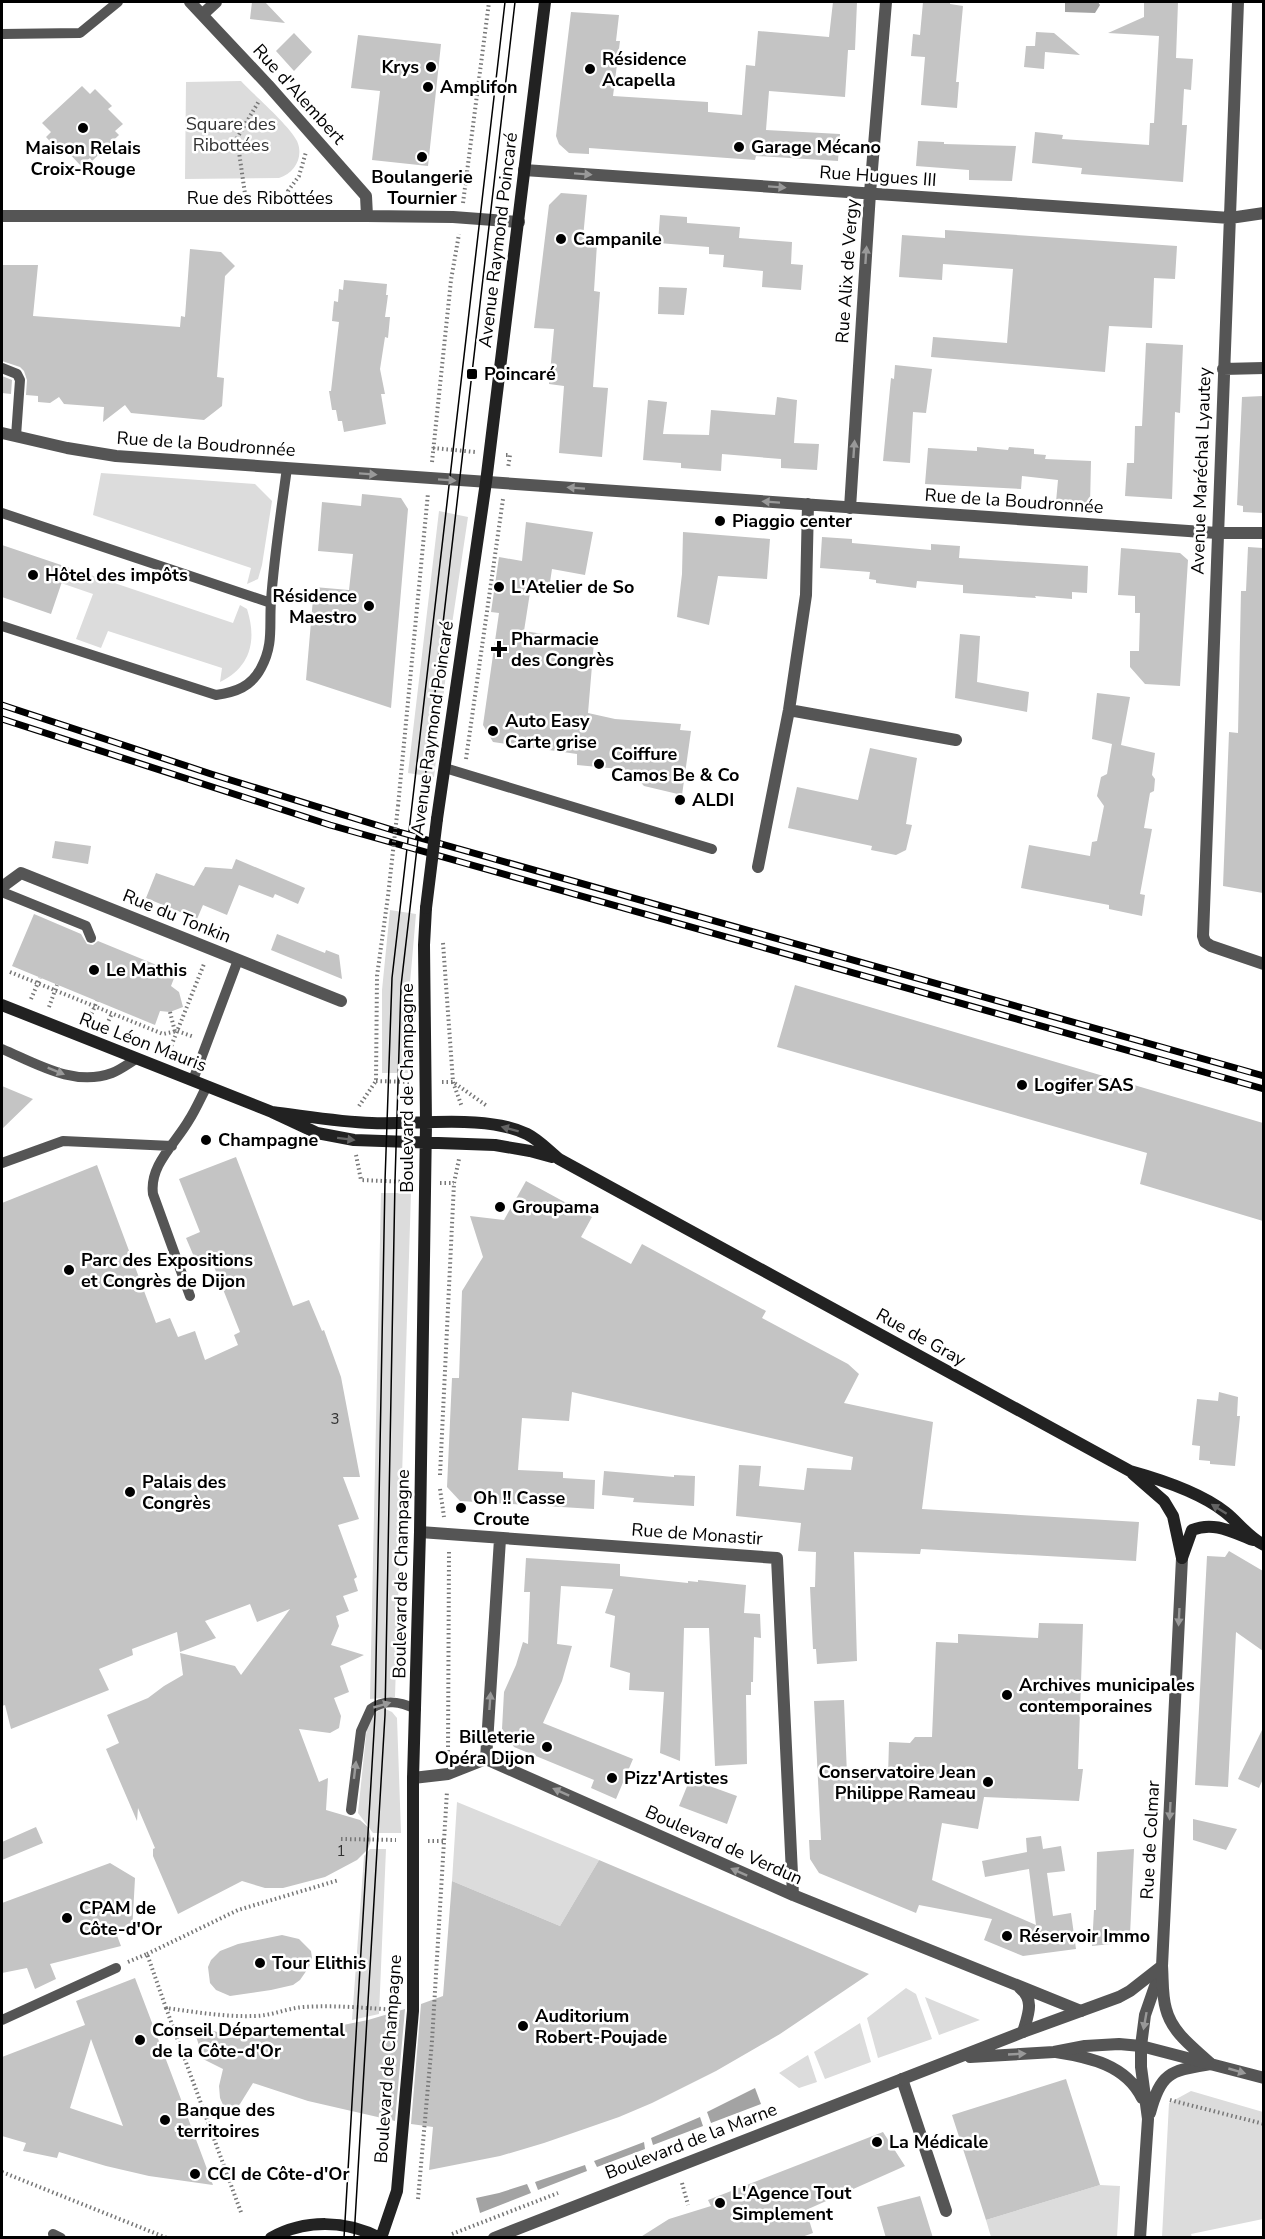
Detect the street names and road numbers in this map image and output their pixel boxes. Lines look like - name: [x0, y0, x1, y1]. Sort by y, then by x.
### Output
- street label: Rue d'Alembert: [247, 39, 351, 150]
- street label: Avenue Raymond Poincaré: [473, 131, 523, 349]
- street label: Rue Hugues III: [819, 160, 937, 192]
- street label: Rue des Ribottées: [187, 186, 333, 210]
- street label: Rue Alix de Vergy: [830, 197, 864, 344]
- street label: Avenue Maréchal Lyautey: [1185, 366, 1217, 575]
- street label: Rue de la Boudronnée: [116, 426, 296, 462]
- street label: Rue de la Boudronnée: [924, 483, 1104, 519]
- street label: Avenue Raymond Poincaré: [405, 619, 459, 837]
- street label: Rue du Tonkin: [119, 883, 235, 949]
- street label: Boulevard de Champagne: [395, 983, 419, 1193]
- street label: Rue Léon Mauris: [76, 1007, 210, 1077]
- street label: Rue de Gray: [872, 1302, 971, 1372]
- street label: Boulevard de Champagne: [387, 1469, 415, 1679]
- street label: Rue de Monastir: [630, 1517, 764, 1551]
- street label: Rue de Colmar: [1135, 1779, 1165, 1900]
- street label: Boulevard de Verdun: [642, 1800, 806, 1890]
- street label: Boulevard de Champagne: [369, 1954, 407, 2164]
- street label: Boulevard de la Marne: [602, 2097, 780, 2185]

